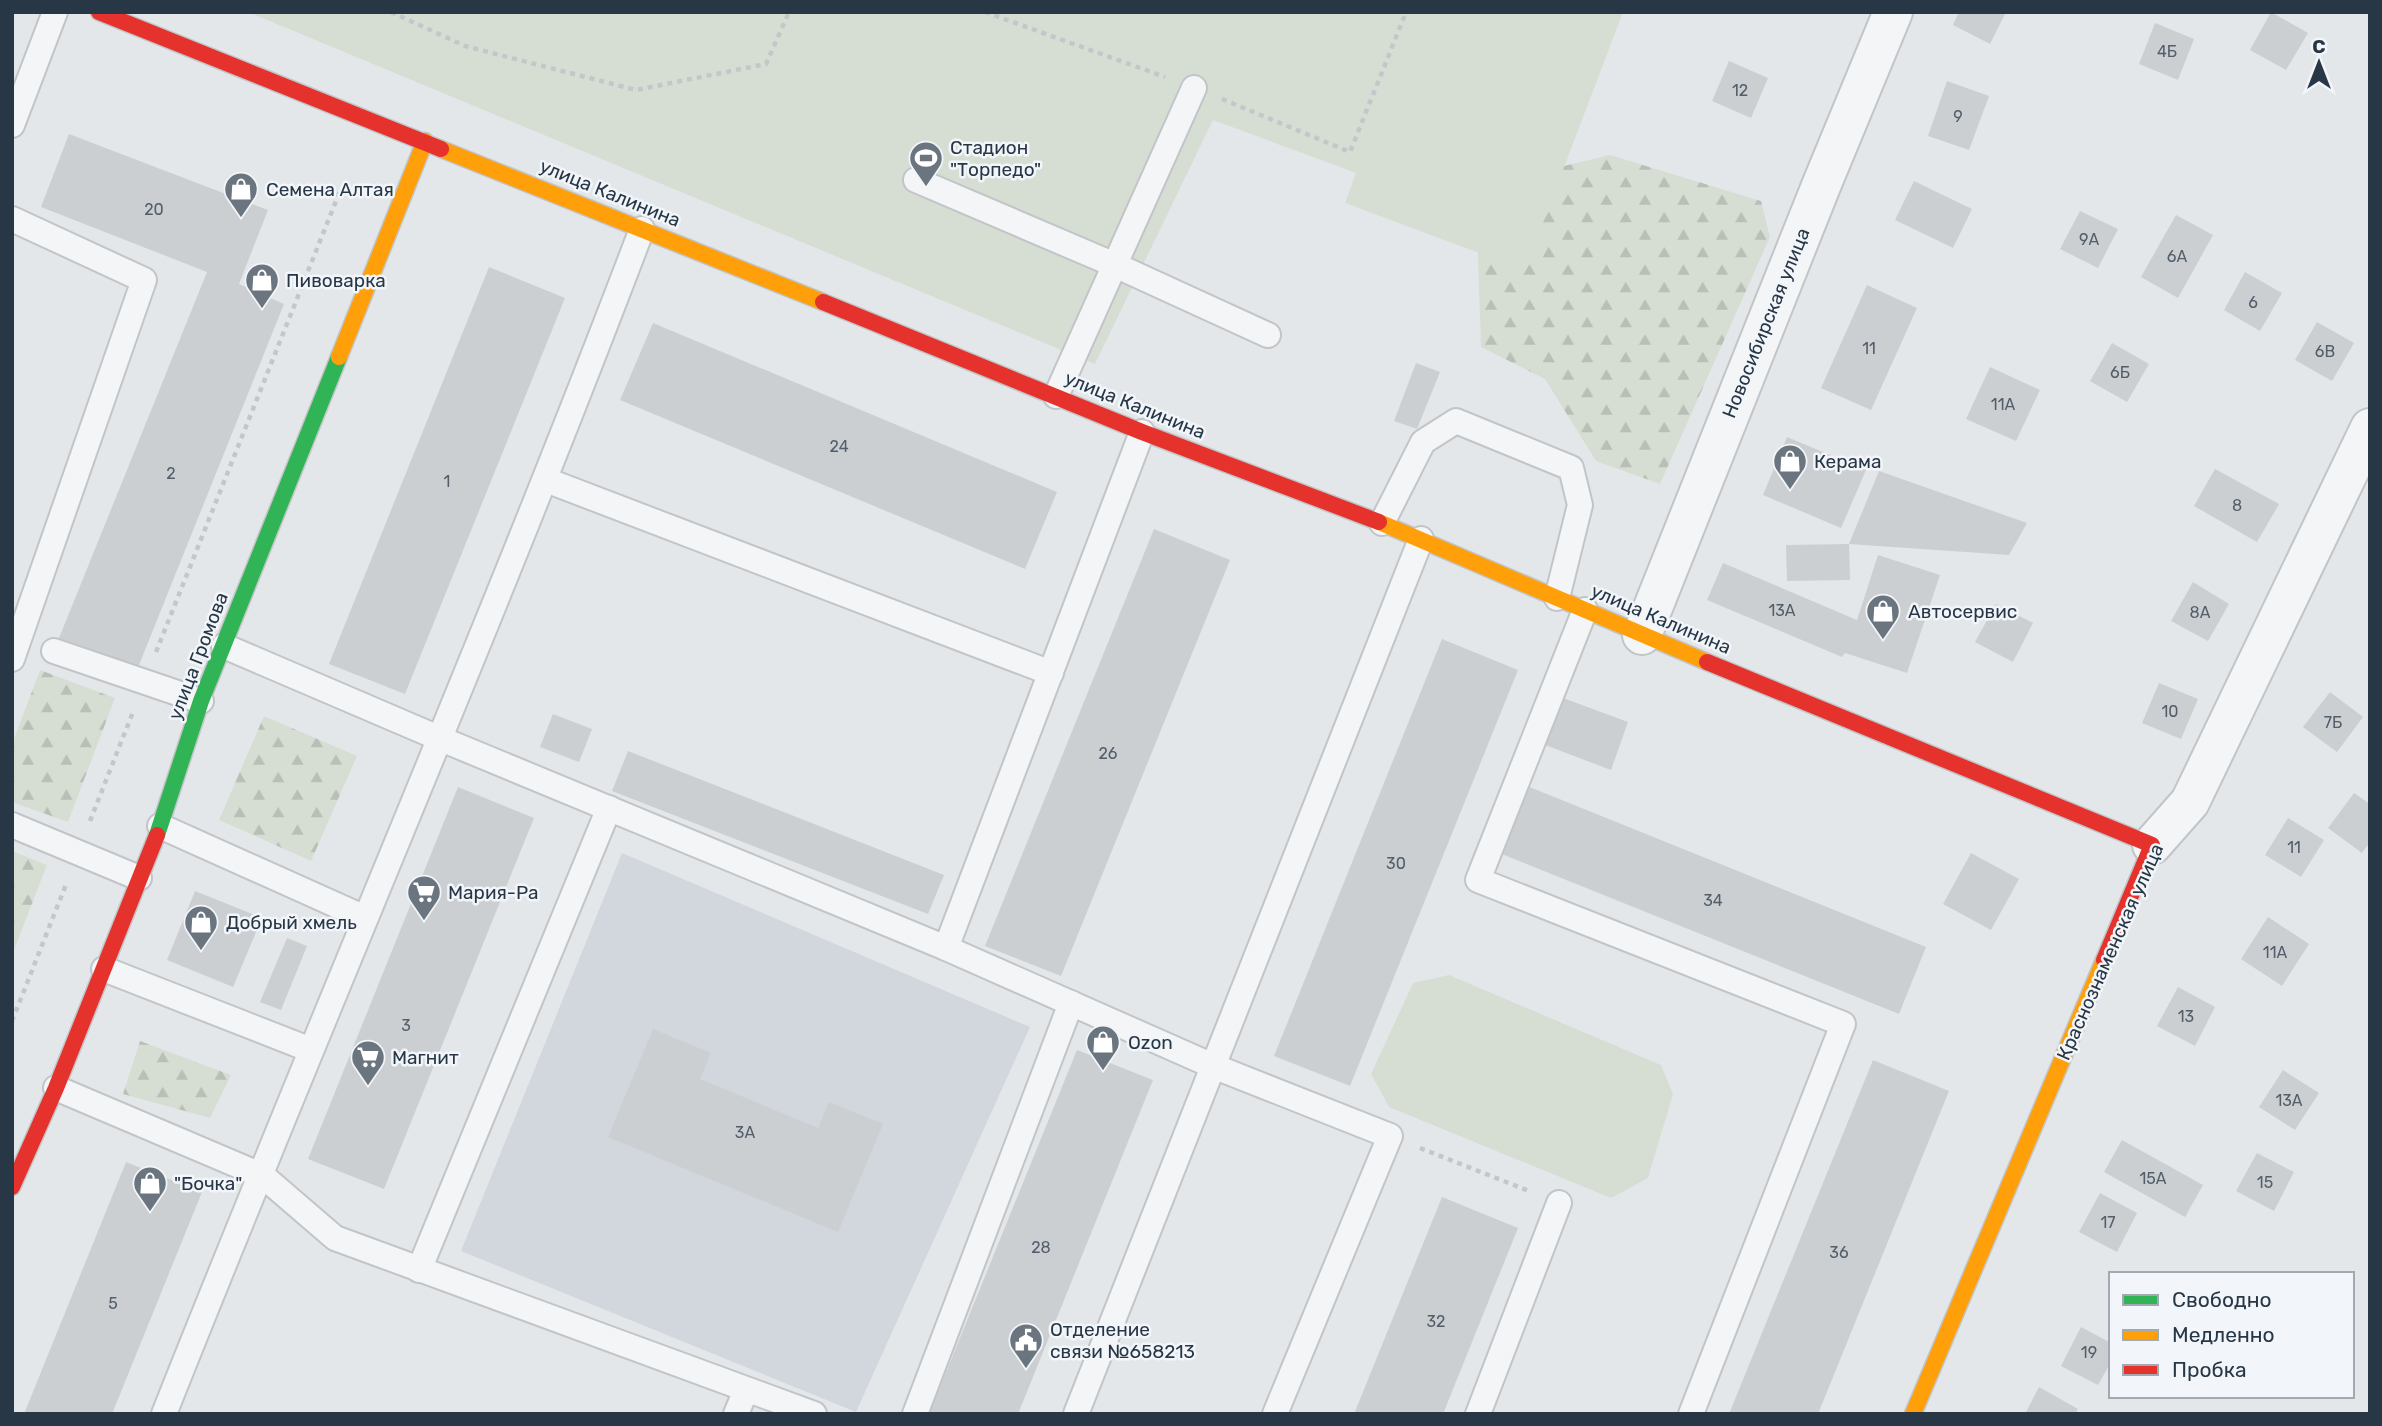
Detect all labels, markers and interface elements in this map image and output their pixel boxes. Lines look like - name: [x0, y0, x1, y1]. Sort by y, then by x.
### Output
- north arrow: [2284, 28, 2354, 98]
- text: С: [2312, 35, 2326, 58]
- house number: 4Б: [2157, 42, 2177, 61]
- house number: 12: [1732, 81, 1748, 100]
- house number: 9: [1953, 107, 1963, 126]
- place label: Стадион "Торпедо": [950, 136, 1041, 181]
- sports icon: Стадион "Торпедо": [907, 139, 945, 188]
- street label: улица Калинина: [536, 154, 684, 232]
- shop icon: Семена Алтая: [222, 170, 260, 219]
- place label: Семена Алтая: [266, 178, 394, 201]
- house number: 20: [144, 200, 164, 219]
- street label: Новосибирская улица: [1717, 225, 1815, 421]
- house number: 9А: [2079, 230, 2099, 249]
- house number: 6А: [2167, 247, 2187, 266]
- shop icon: Пивоварка: [243, 261, 281, 310]
- place label: Пивоварка: [286, 269, 386, 292]
- house number: 6: [2248, 293, 2258, 312]
- house number: 11: [1862, 339, 1876, 358]
- house number: 6В: [2315, 342, 2335, 361]
- house number: 6Б: [2110, 363, 2130, 382]
- street label: улица Калинина: [1061, 366, 1209, 444]
- house number: 11А: [1991, 395, 2015, 414]
- house number: 24: [829, 437, 849, 456]
- shop icon: Керама: [1771, 442, 1809, 491]
- place label: Керама: [1814, 450, 1882, 473]
- house number: 2: [166, 464, 176, 483]
- house number: 1: [444, 472, 450, 491]
- house number: 8: [2232, 496, 2242, 515]
- street label: улица Калинина: [1588, 579, 1734, 659]
- street label: улица Громова: [163, 589, 233, 723]
- shop icon: Автосервис: [1864, 592, 1902, 641]
- place label: Автосервис: [1908, 600, 2017, 623]
- house number: 13А: [1768, 601, 1796, 620]
- house number: 8А: [2190, 603, 2211, 622]
- house number: 10: [2161, 702, 2179, 721]
- house number: 7Б: [2324, 713, 2342, 732]
- house number: 26: [1098, 744, 1118, 763]
- house number: 11: [2287, 838, 2301, 857]
- street label: Краснознаменская улица: [2052, 840, 2168, 1064]
- house number: 30: [1386, 854, 1406, 873]
- supermarket icon: Мария-Ра: [405, 873, 443, 922]
- place label: Мария-Ра: [448, 881, 539, 904]
- house number: 34: [1703, 891, 1723, 910]
- shop icon: Добрый хмель: [182, 903, 220, 952]
- place label: Добрый хмель: [226, 911, 357, 934]
- house number: 11А: [2263, 943, 2287, 962]
- house number: 13: [2178, 1007, 2194, 1026]
- house number: 3: [401, 1016, 411, 1035]
- shop icon: Ozon: [1084, 1023, 1122, 1072]
- place label: Ozon: [1128, 1031, 1173, 1054]
- supermarket icon: Магнит: [349, 1038, 387, 1087]
- place label: Магнит: [392, 1046, 459, 1069]
- house number: 13А: [2275, 1091, 2303, 1110]
- house number: 3А: [735, 1123, 755, 1142]
- shop icon: "Бочка": [131, 1164, 169, 1213]
- house number: 15А: [2139, 1169, 2167, 1188]
- place label: "Бочка": [174, 1172, 242, 1195]
- house number: 15: [2257, 1173, 2273, 1192]
- house number: 17: [2100, 1213, 2116, 1232]
- house number: 28: [1031, 1238, 1051, 1257]
- house number: 36: [1829, 1243, 1849, 1262]
- legend: [2109, 1272, 2354, 1398]
- text: Свободно: [2172, 1287, 2272, 1312]
- house number: 5: [108, 1294, 118, 1313]
- house number: 32: [1426, 1312, 1446, 1331]
- place label: Отделение связи №658213: [1050, 1318, 1195, 1363]
- public building icon: Отделение связи №658213: [1007, 1321, 1045, 1370]
- text: Медленно: [2172, 1322, 2275, 1347]
- house number: 19: [2081, 1343, 2097, 1362]
- text: Пробка: [2172, 1357, 2247, 1382]

